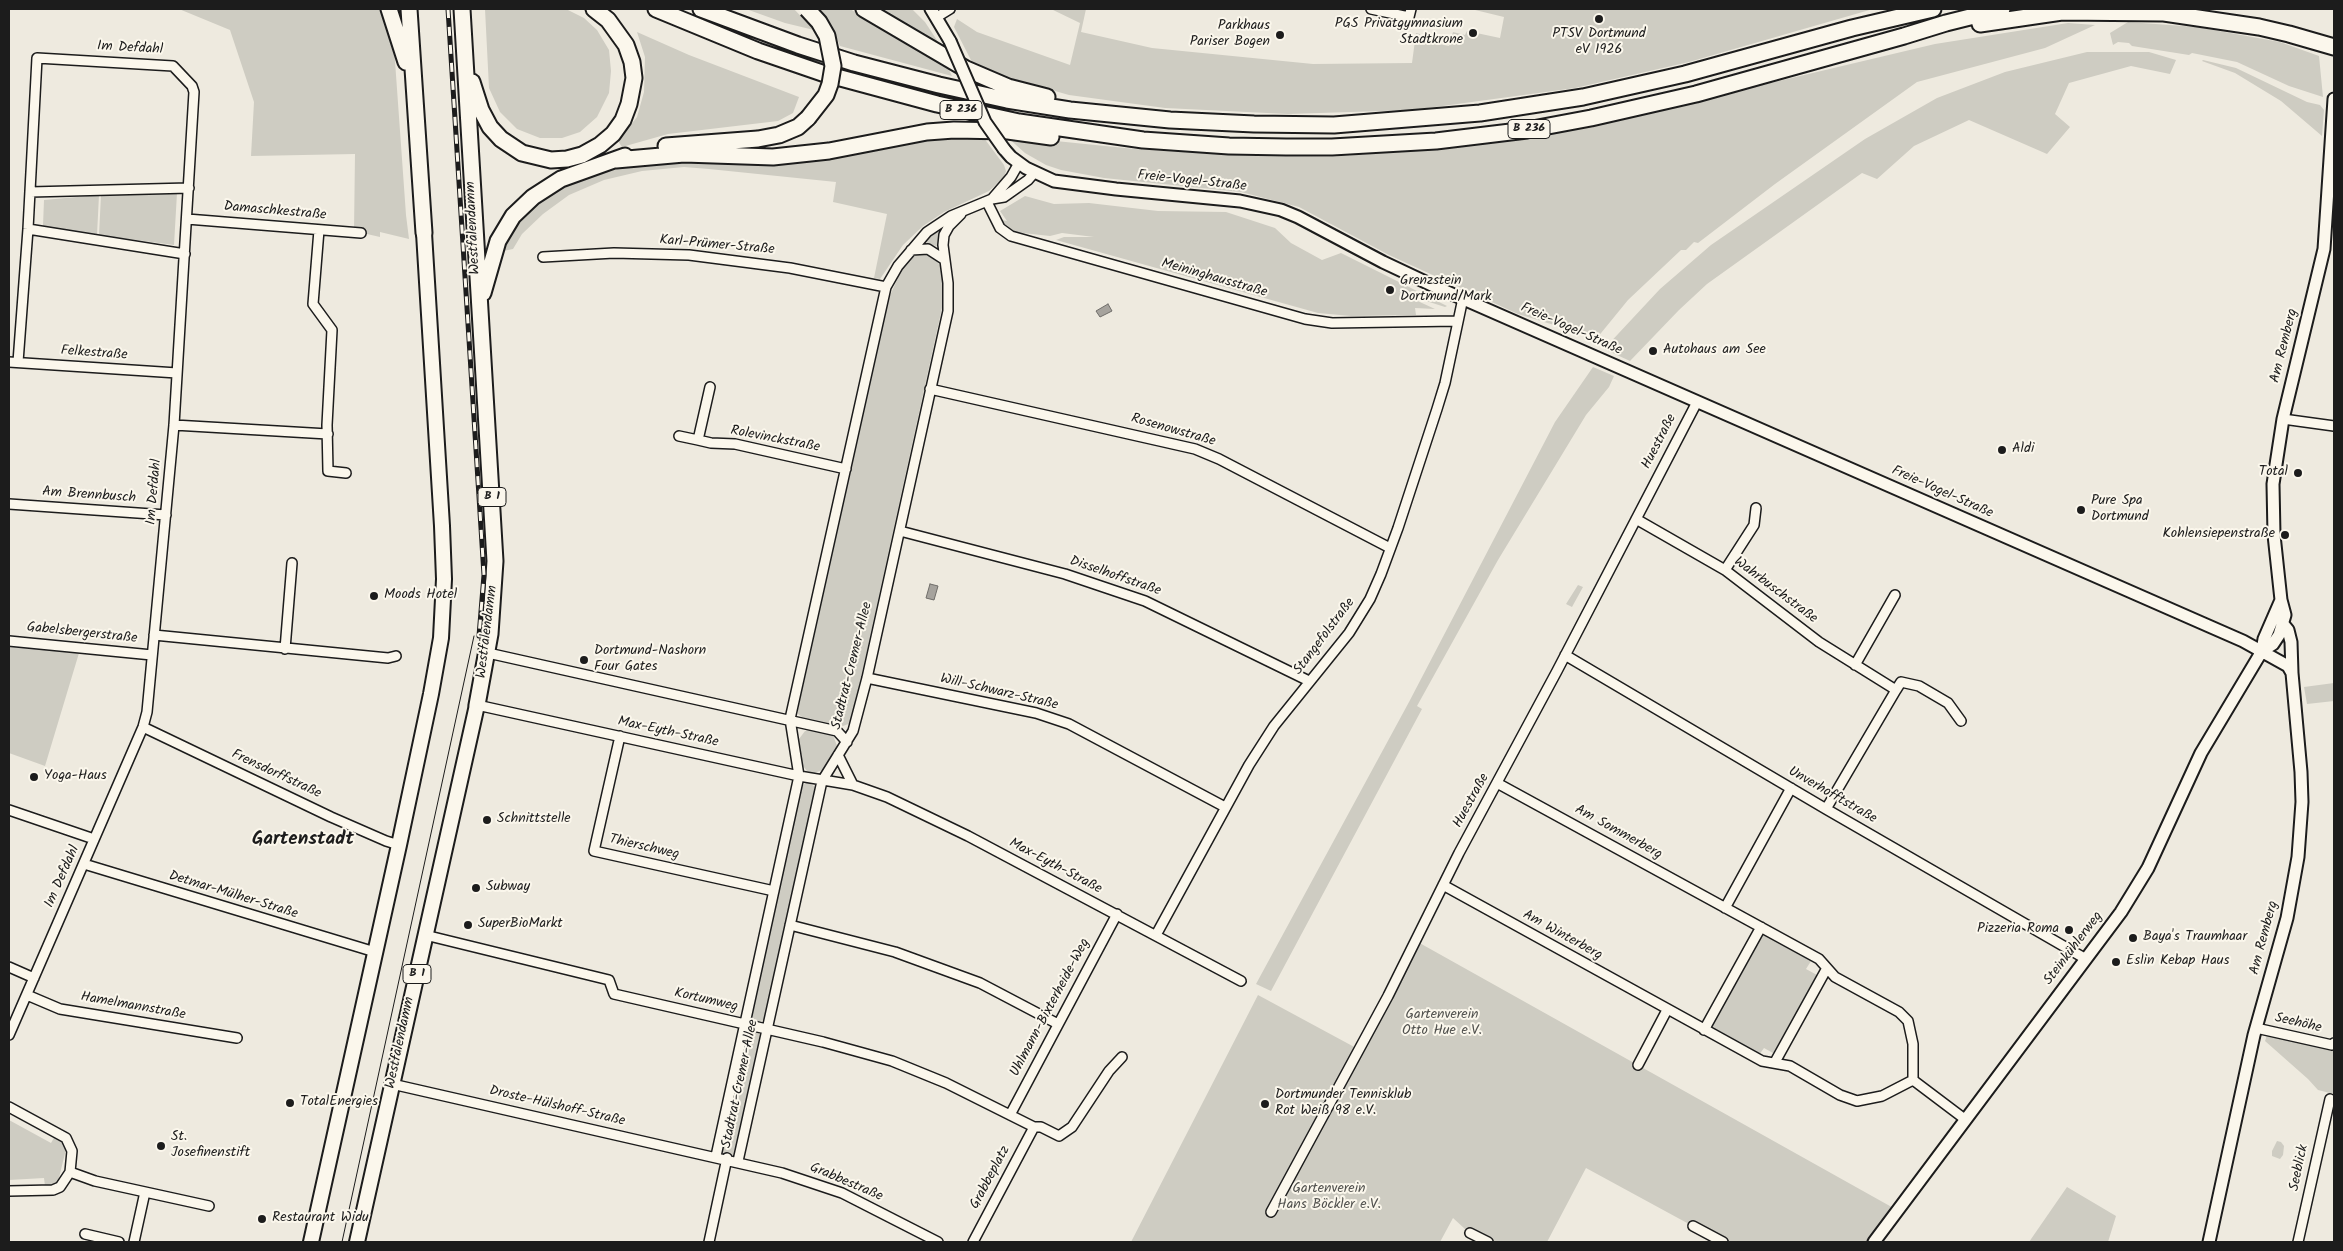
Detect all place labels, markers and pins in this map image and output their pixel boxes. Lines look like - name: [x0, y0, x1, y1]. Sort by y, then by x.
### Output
- marker: PTSV Dortmund eV 1926: [1593, 13, 1605, 25]
- place label: PGS Privatgymnasium Stadtkrone: [1335, 17, 1463, 49]
- place label: Parkhaus Pariser Bogen: [1190, 19, 1270, 52]
- marker: PGS Privatgymnasium Stadtkrone: [1467, 27, 1479, 39]
- place label: PTSV Dortmund eV 1926: [1552, 27, 1646, 59]
- marker: Parkhaus Pariser Bogen: [1274, 29, 1286, 41]
- place label: Grenzstein Dortmund/Mark: [1400, 274, 1492, 306]
- marker: Grenzstein Dortmund/Mark: [1384, 284, 1396, 296]
- place label: Autohaus am See: [1663, 343, 1766, 359]
- marker: Autohaus am See: [1647, 345, 1659, 357]
- place label: Aldi: [2012, 442, 2034, 458]
- marker: Aldi: [1996, 444, 2008, 456]
- place label: Total: [2259, 465, 2288, 481]
- marker: Total: [2292, 467, 2304, 479]
- place label: Pure Spa Dortmund: [2091, 494, 2149, 526]
- marker: Pure Spa Dortmund: [2075, 504, 2087, 516]
- place label: Kohlensiepenstraße: [2163, 527, 2275, 543]
- marker: Kohlensiepenstraße: [2279, 529, 2291, 541]
- place label: Moods Hotel: [384, 588, 457, 604]
- marker: Moods Hotel: [368, 590, 380, 602]
- place label: Dortmund-Nashorn Four Gates: [594, 644, 706, 676]
- marker: Dortmund-Nashorn Four Gates: [578, 654, 590, 666]
- place label: Yoga-Haus: [44, 769, 107, 785]
- marker: Yoga-Haus: [28, 771, 40, 783]
- place label: Schnittstelle: [497, 812, 571, 828]
- marker: Schnittstelle: [481, 814, 493, 826]
- place label: Subway: [486, 880, 530, 896]
- marker: Subway: [470, 882, 482, 894]
- place label: SuperBioMarkt: [478, 917, 563, 933]
- marker: SuperBioMarkt: [462, 919, 474, 931]
- place label: Pizzeria Roma: [1977, 922, 2059, 938]
- marker: Pizzeria Roma: [2063, 924, 2075, 936]
- place label: Baya's Traumhaar: [2143, 930, 2247, 946]
- marker: Baya's Traumhaar: [2127, 932, 2139, 944]
- place label: Eslin Kebap Haus: [2126, 954, 2229, 970]
- marker: Eslin Kebap Haus: [2110, 956, 2122, 968]
- place label: Dortmunder Tennisklub Rot Weiß 98 e.V.: [1275, 1088, 1411, 1120]
- place label: TotalEnergies: [300, 1095, 378, 1111]
- marker: TotalEnergies: [284, 1097, 296, 1109]
- marker: Dortmunder Tennisklub Rot Weiß 98 e.V.: [1259, 1098, 1271, 1110]
- place label: St. Josefinenstift: [171, 1130, 250, 1162]
- marker: St. Josefinenstift: [155, 1140, 167, 1152]
- place label: Restaurant Widu: [272, 1211, 369, 1227]
- marker: Restaurant Widu: [256, 1213, 268, 1225]

